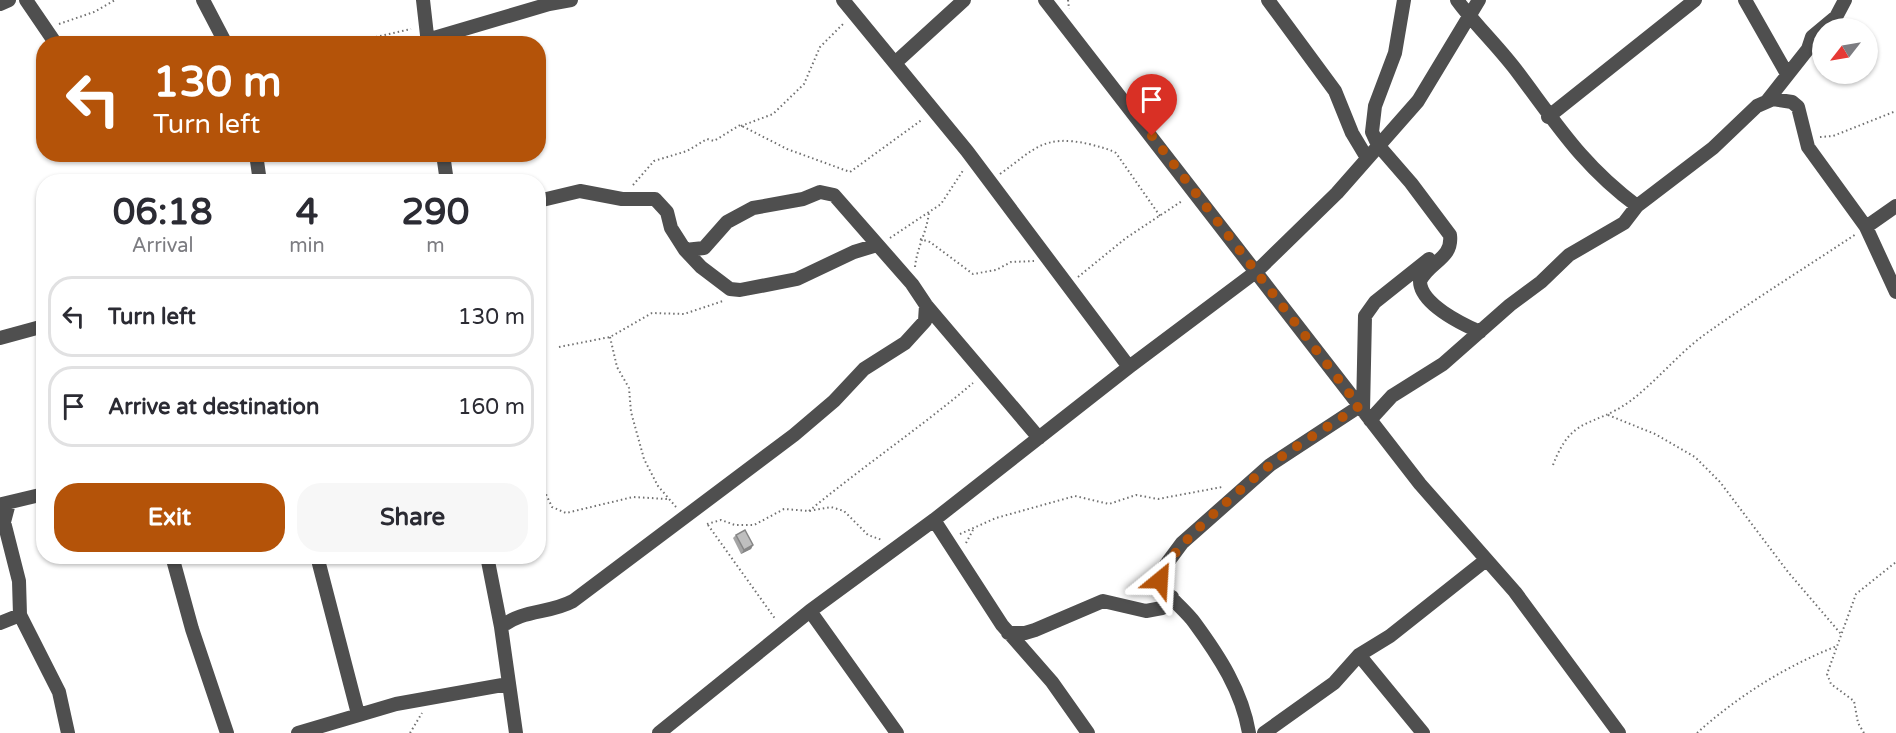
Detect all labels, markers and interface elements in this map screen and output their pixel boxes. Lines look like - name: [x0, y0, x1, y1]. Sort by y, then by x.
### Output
- north arrow: [1812, 18, 1878, 84]
- map controls: [1812, 18, 1878, 84]
- text: 130 m: [153, 57, 282, 108]
- icon: left: [54, 60, 132, 138]
- pin: [1126, 74, 1177, 136]
- icon: arrive: [1135, 83, 1168, 116]
- text: Turn left: [153, 108, 260, 141]
- text: 06:18: [113, 191, 213, 234]
- text: 4: [296, 191, 318, 234]
- text: 290: [401, 191, 469, 234]
- text: Arrival: [132, 234, 194, 258]
- text: min: [289, 234, 325, 258]
- text: m: [426, 234, 445, 258]
- icon: left: [57, 300, 90, 333]
- text: Turn left: [108, 304, 196, 330]
- text: 130 m: [458, 304, 525, 330]
- icon: arrive: [57, 390, 90, 423]
- text: Arrive at destination: [108, 394, 319, 420]
- text: 160 m: [458, 394, 525, 420]
- button: Exit: [54, 483, 285, 552]
- button: Share: [297, 483, 528, 552]
- position arrow: [1128, 548, 1192, 612]

